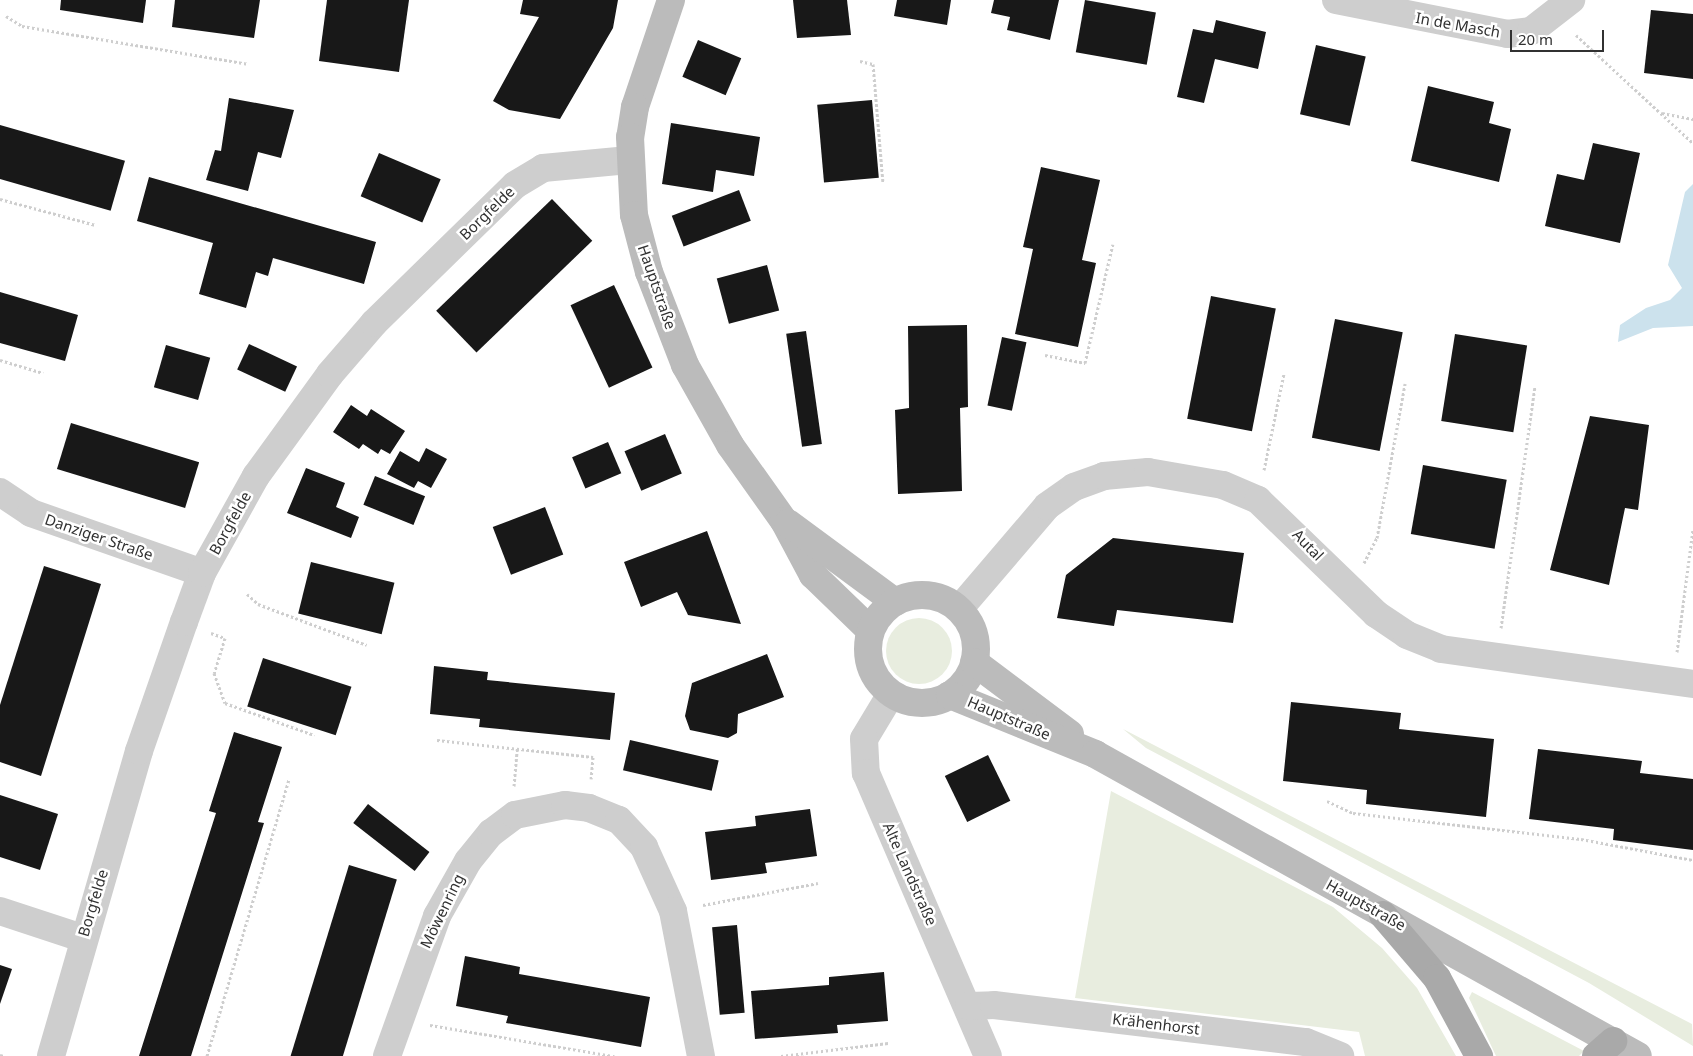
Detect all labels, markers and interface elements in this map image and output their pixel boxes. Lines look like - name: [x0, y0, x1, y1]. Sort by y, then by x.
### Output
- street label: In de Masch: [1414, 9, 1502, 41]
- scale bar: [1513, 20, 1607, 52]
- text: 20 m: [1518, 29, 1553, 49]
- street label: Borgfelde: [456, 182, 518, 244]
- street label: Hauptstraße: [634, 242, 680, 332]
- street label: Borgfelde: [205, 488, 255, 558]
- street label: Danziger Straße: [43, 510, 155, 564]
- street label: Autal: [1289, 526, 1327, 564]
- street label: Hauptstraße: [965, 692, 1053, 744]
- street label: Alte Landstraße: [879, 820, 941, 928]
- street label: Borgfelde: [74, 867, 112, 939]
- street label: Möwenring: [416, 871, 468, 951]
- street label: Hauptstraße: [1323, 876, 1409, 934]
- street label: Krähenhorst: [1111, 1010, 1201, 1038]

